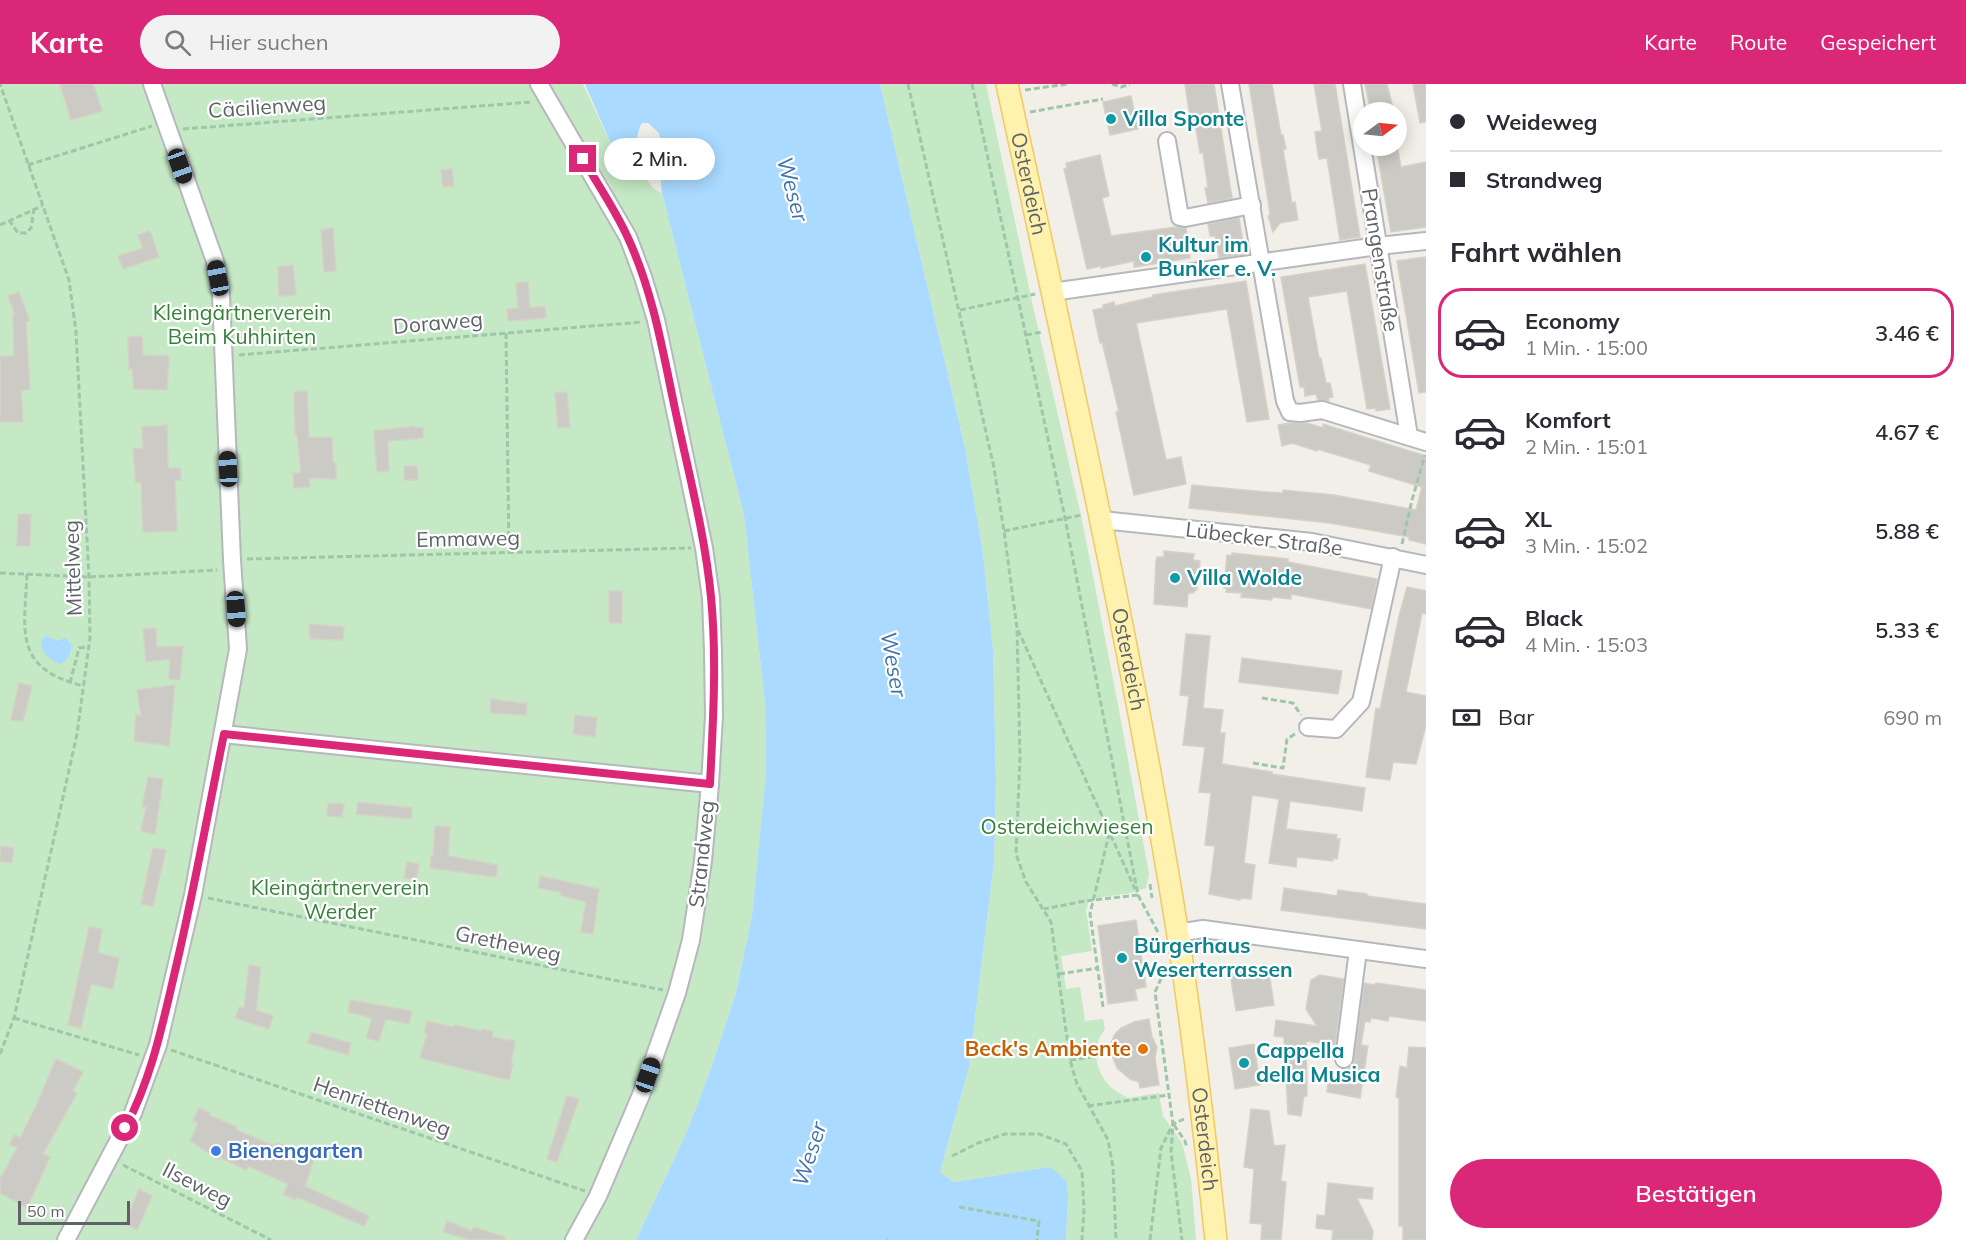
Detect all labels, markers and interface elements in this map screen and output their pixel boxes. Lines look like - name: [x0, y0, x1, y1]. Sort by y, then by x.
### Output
- search box: [140, 15, 560, 69]
- text: Karte: [30, 25, 104, 60]
- icon: search: [161, 26, 194, 59]
- text: Hier suchen: [209, 28, 329, 56]
- text: Karte: [1644, 29, 1697, 55]
- text: Route: [1730, 29, 1787, 55]
- text: Gespeichert: [1820, 29, 1936, 55]
- street label: Cäcilienweg: [207, 89, 327, 123]
- north arrow: [1353, 102, 1407, 156]
- map controls: [1353, 102, 1407, 156]
- place label: Villa Sponte: [1122, 105, 1244, 131]
- text: Weideweg: [1486, 108, 1598, 136]
- marker: Villa Sponte: [1104, 112, 1118, 126]
- street label: Osterdeich: [1006, 130, 1053, 237]
- callout: 2 Min.: [604, 138, 715, 180]
- route end: [569, 145, 596, 172]
- car: [165, 146, 195, 186]
- text: 2 Min.: [631, 146, 688, 171]
- water label: Weser: [771, 153, 815, 225]
- text: Strandweg: [1486, 166, 1602, 194]
- street label: Prangenstraße: [1357, 186, 1405, 333]
- place label: Kultur im Bunker e. V.: [1158, 231, 1276, 281]
- text: Fahrt wählen: [1450, 235, 1622, 269]
- marker: Kultur im Bunker e. V.: [1139, 250, 1153, 264]
- car: [206, 259, 230, 297]
- park label: Kleingärtnerverein Beim Kuhhirten: [153, 299, 331, 349]
- street label: Doraweg: [392, 305, 484, 339]
- icon: car: [1453, 306, 1507, 360]
- text: Economy: [1525, 307, 1620, 335]
- text: 3.46 €: [1875, 319, 1939, 347]
- text: 1 Min. · 15:00: [1525, 335, 1648, 360]
- icon: car: [1453, 405, 1507, 459]
- text: Komfort: [1525, 406, 1611, 434]
- text: 4.67 €: [1875, 418, 1939, 446]
- text: 2 Min. · 15:01: [1525, 434, 1648, 459]
- car: [218, 451, 238, 487]
- icon: car: [1453, 504, 1507, 558]
- text: XL: [1525, 505, 1552, 533]
- street label: Lübecker Straße: [1184, 515, 1344, 561]
- text: 5.88 €: [1875, 517, 1939, 545]
- street label: Mittelweg: [57, 520, 87, 616]
- street label: Emmaweg: [416, 524, 520, 552]
- text: 3 Min. · 15:02: [1525, 533, 1648, 558]
- place label: Villa Wolde: [1186, 564, 1302, 590]
- marker: Villa Wolde: [1168, 571, 1182, 585]
- car: [226, 590, 246, 628]
- icon: car: [1453, 603, 1507, 657]
- text: Black: [1525, 604, 1583, 632]
- street label: Osterdeich: [1107, 605, 1152, 713]
- text: 5.33 €: [1875, 616, 1939, 644]
- water label: Weser: [874, 629, 914, 700]
- text: 4 Min. · 15:03: [1525, 632, 1648, 657]
- icon: cash: [1450, 701, 1483, 734]
- text: Bar: [1498, 703, 1534, 731]
- text: 690 m: [1883, 705, 1942, 730]
- street label: Strandweg: [682, 799, 720, 909]
- park label: Osterdeichwiesen: [980, 813, 1154, 839]
- park label: Kleingärtnerverein Werder: [251, 874, 429, 924]
- street label: Gretheweg: [453, 919, 563, 967]
- place label: Bürgerhaus Weserterrassen: [1134, 932, 1293, 982]
- marker: Bürgerhaus Weserterrassen: [1115, 951, 1129, 965]
- place label: Beck's Ambiente: [965, 1035, 1131, 1061]
- place label: Cappella della Musica: [1256, 1037, 1381, 1087]
- marker: Beck's Ambiente: [1136, 1042, 1150, 1056]
- car: [634, 1055, 662, 1095]
- marker: Cappella della Musica: [1237, 1056, 1251, 1070]
- street label: Henriettenweg: [310, 1070, 455, 1142]
- street label: Osterdeich: [1187, 1086, 1225, 1192]
- route start: [111, 1114, 138, 1141]
- water label: Weser: [785, 1117, 833, 1190]
- place label: Bienengarten: [228, 1137, 363, 1163]
- marker: Bienengarten: [209, 1144, 223, 1158]
- street label: Ilseweg: [158, 1156, 236, 1213]
- button: Bestätigen: [1450, 1159, 1942, 1228]
- scale bar: [18, 1198, 130, 1226]
- text: 50 m: [27, 1201, 64, 1221]

